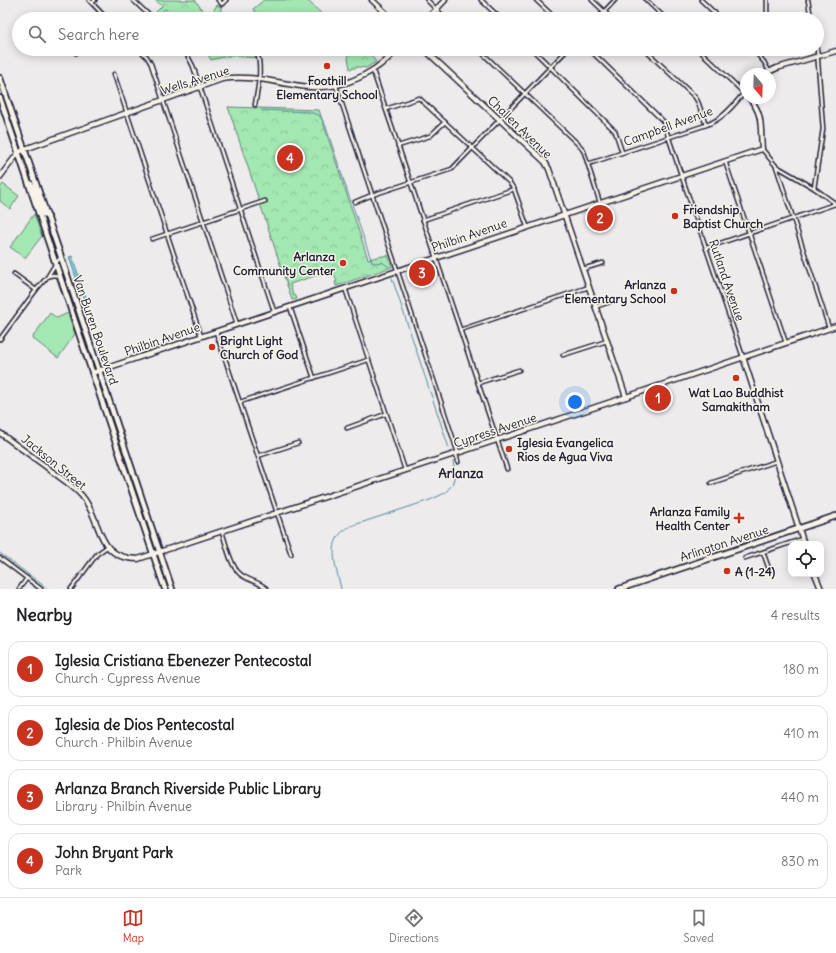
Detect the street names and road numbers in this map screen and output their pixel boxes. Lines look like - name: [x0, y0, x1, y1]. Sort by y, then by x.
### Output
- street label: Wells Avenue: [159, 62, 231, 98]
- street label: Challen Avenue: [485, 93, 555, 161]
- street label: Campbell Avenue: [621, 103, 715, 149]
- street label: Philbin Avenue: [429, 215, 509, 255]
- street label: Rutland Avenue: [706, 237, 748, 323]
- street label: Van Buren Boulevard: [70, 273, 122, 387]
- street label: Philbin Avenue: [122, 319, 202, 359]
- street label: Cypress Avenue: [452, 410, 538, 450]
- street label: Jackson Street: [19, 431, 89, 493]
- street label: Arlington Avenue: [678, 522, 770, 564]

